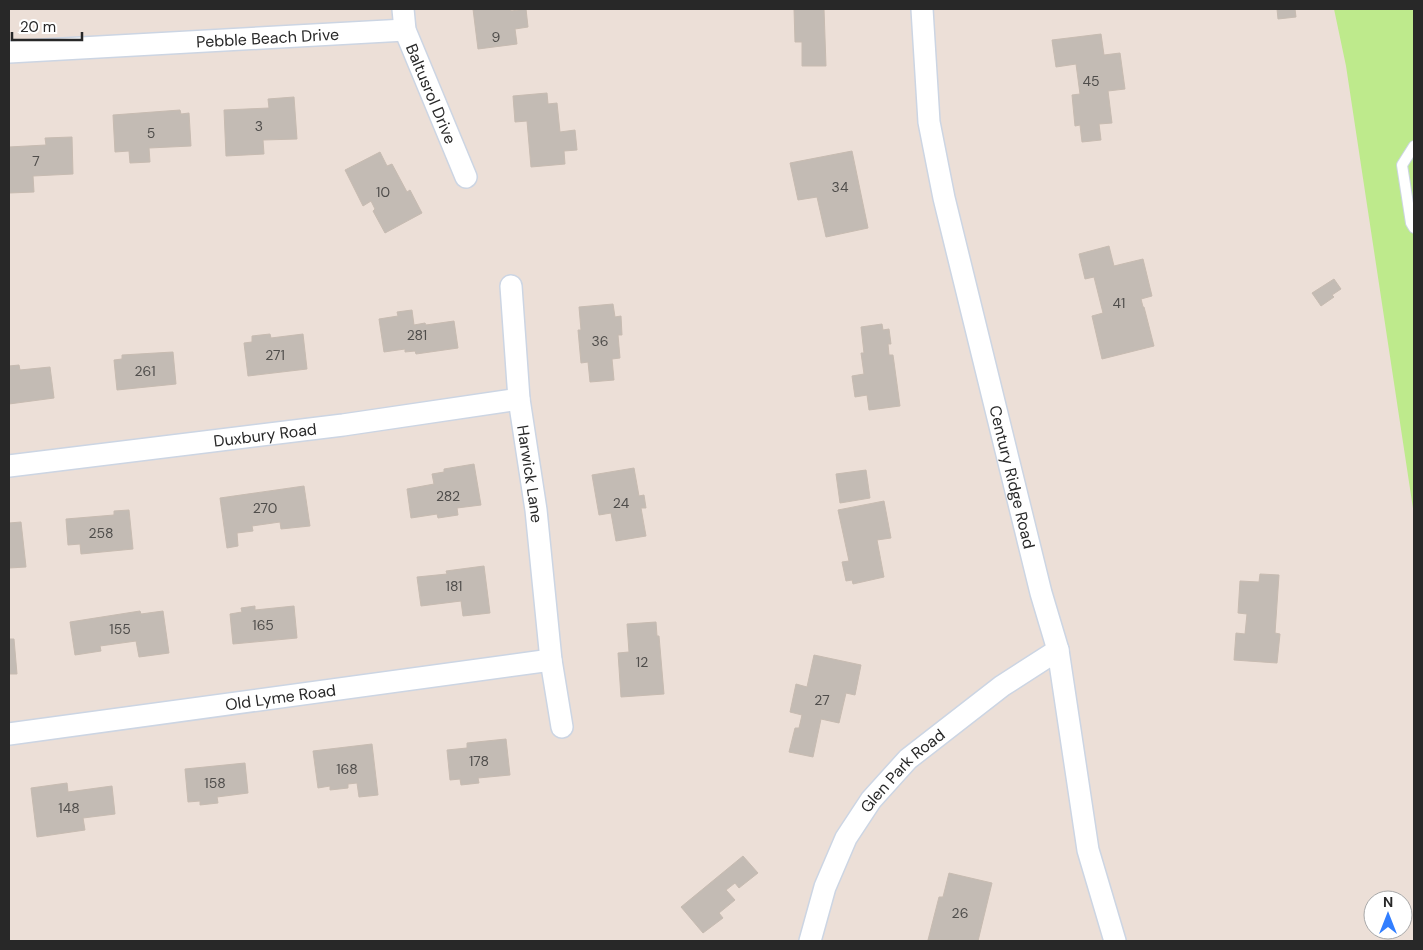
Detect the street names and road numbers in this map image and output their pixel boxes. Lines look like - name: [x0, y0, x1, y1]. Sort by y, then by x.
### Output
- street label: Pebble Beach Drive: [196, 23, 340, 52]
- street label: Baltusrol Drive: [401, 41, 461, 147]
- street label: Century Ridge Road: [985, 403, 1040, 551]
- street label: Duxbury Road: [212, 418, 318, 451]
- street label: Harwick Lane: [513, 424, 548, 524]
- street label: Old Lyme Road: [224, 679, 337, 715]
- street label: Glen Park Road: [855, 724, 949, 816]

